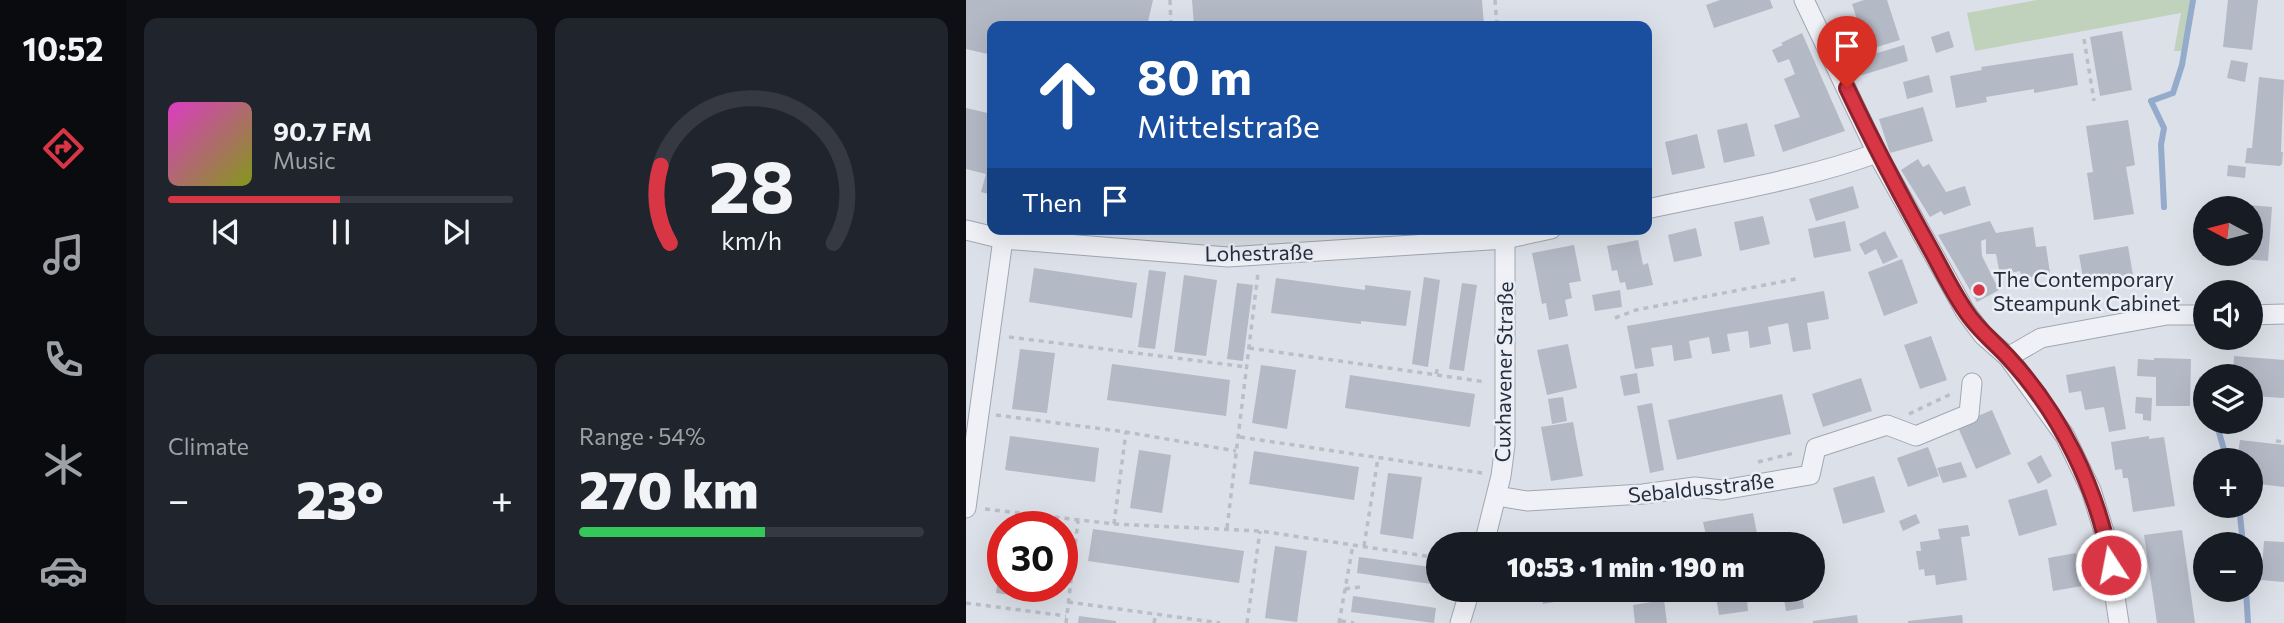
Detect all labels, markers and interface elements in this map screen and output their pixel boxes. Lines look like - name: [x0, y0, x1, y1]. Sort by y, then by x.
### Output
- pin: [1817, 16, 1877, 88]
- icon: arrive: [1828, 27, 1866, 65]
- text: 10:52: [22, 28, 104, 68]
- text: 80 m: [1137, 45, 1252, 105]
- icon: ahead: [1022, 49, 1113, 140]
- text: Mittelstraße: [1137, 105, 1320, 145]
- text: 90.7 FM: [273, 115, 372, 146]
- icon: directions: [39, 124, 88, 173]
- text: 28: [709, 139, 795, 228]
- text: Music: [273, 146, 336, 174]
- icon: arrive: [1096, 182, 1134, 220]
- text: Then: [1022, 186, 1082, 217]
- north arrow: [2193, 196, 2263, 266]
- map controls: [2193, 196, 2263, 602]
- icon: previous: [207, 213, 245, 251]
- icon: pause: [322, 213, 360, 251]
- icon: next: [437, 213, 475, 251]
- text: km/h: [721, 225, 782, 255]
- icon: music: [39, 230, 88, 279]
- street label: Lohestraße: [1204, 239, 1314, 265]
- place label: The Contemporary Steampunk Cabinet: [1993, 266, 2180, 315]
- button: sound: [2193, 280, 2263, 350]
- street label: Cuxhavener Straße: [1489, 281, 1517, 463]
- marker: The Contemporary Steampunk Cabinet: [1971, 282, 1987, 298]
- icon: phone: [39, 335, 88, 384]
- button: layers: [2193, 364, 2263, 434]
- text: Range · 54%: [579, 422, 705, 450]
- text: Climate: [168, 432, 249, 460]
- icon: climate: [39, 440, 88, 489]
- button: +: [2193, 448, 2263, 518]
- text: 270 km: [579, 456, 758, 520]
- text: 23°: [296, 466, 384, 530]
- street label: Sebaldusstraße: [1627, 467, 1775, 507]
- text: −: [168, 475, 190, 522]
- text: +: [491, 475, 513, 522]
- speed limit sign: 30: [987, 511, 1078, 602]
- position arrow: [2074, 528, 2148, 602]
- button: −: [2193, 532, 2263, 602]
- icon: car: [39, 546, 88, 595]
- text: 10:53 · 1 min · 190 m: [1507, 551, 1744, 582]

